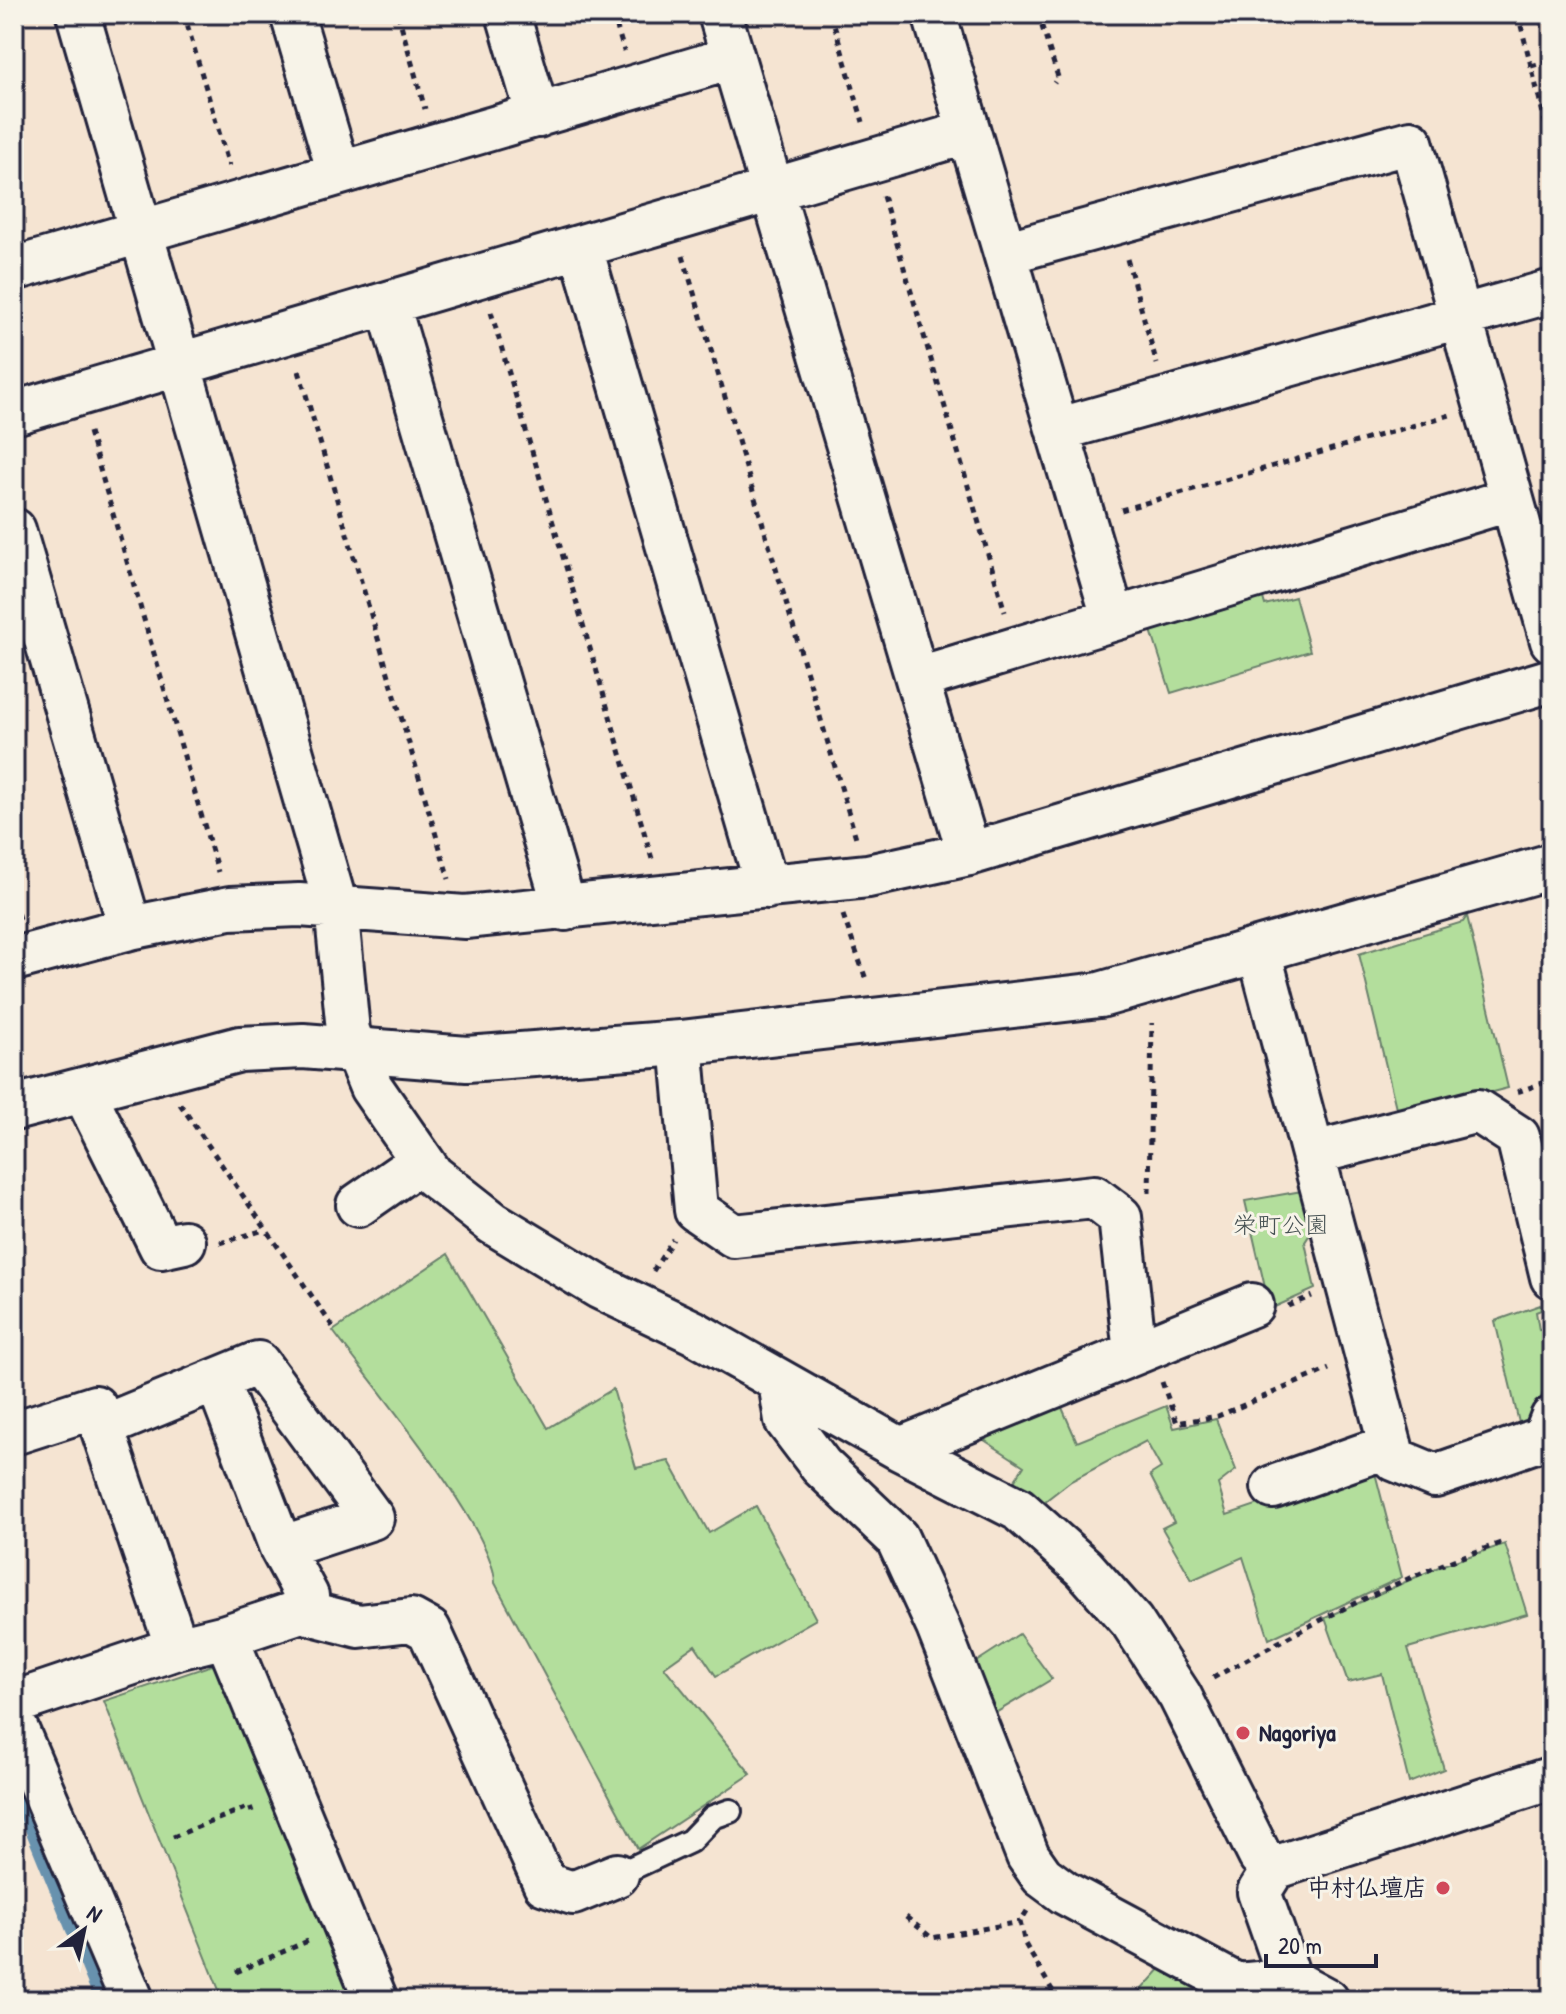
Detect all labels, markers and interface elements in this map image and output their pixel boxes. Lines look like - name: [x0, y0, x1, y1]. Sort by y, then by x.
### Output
- park label: 栄町公園: [1233, 1208, 1329, 1240]
- place label: Nagoriya: [1259, 1716, 1336, 1749]
- marker: Nagoriya: [1234, 1724, 1252, 1742]
- place label: 中村仏壇店: [1307, 1871, 1427, 1903]
- marker: 中村仏壇店: [1434, 1879, 1452, 1897]
- north arrow: [44, 1890, 124, 1970]
- text: N: [82, 1897, 108, 1929]
- scale bar: [1266, 1918, 1376, 1968]
- text: 20 m: [1278, 1929, 1322, 1961]

